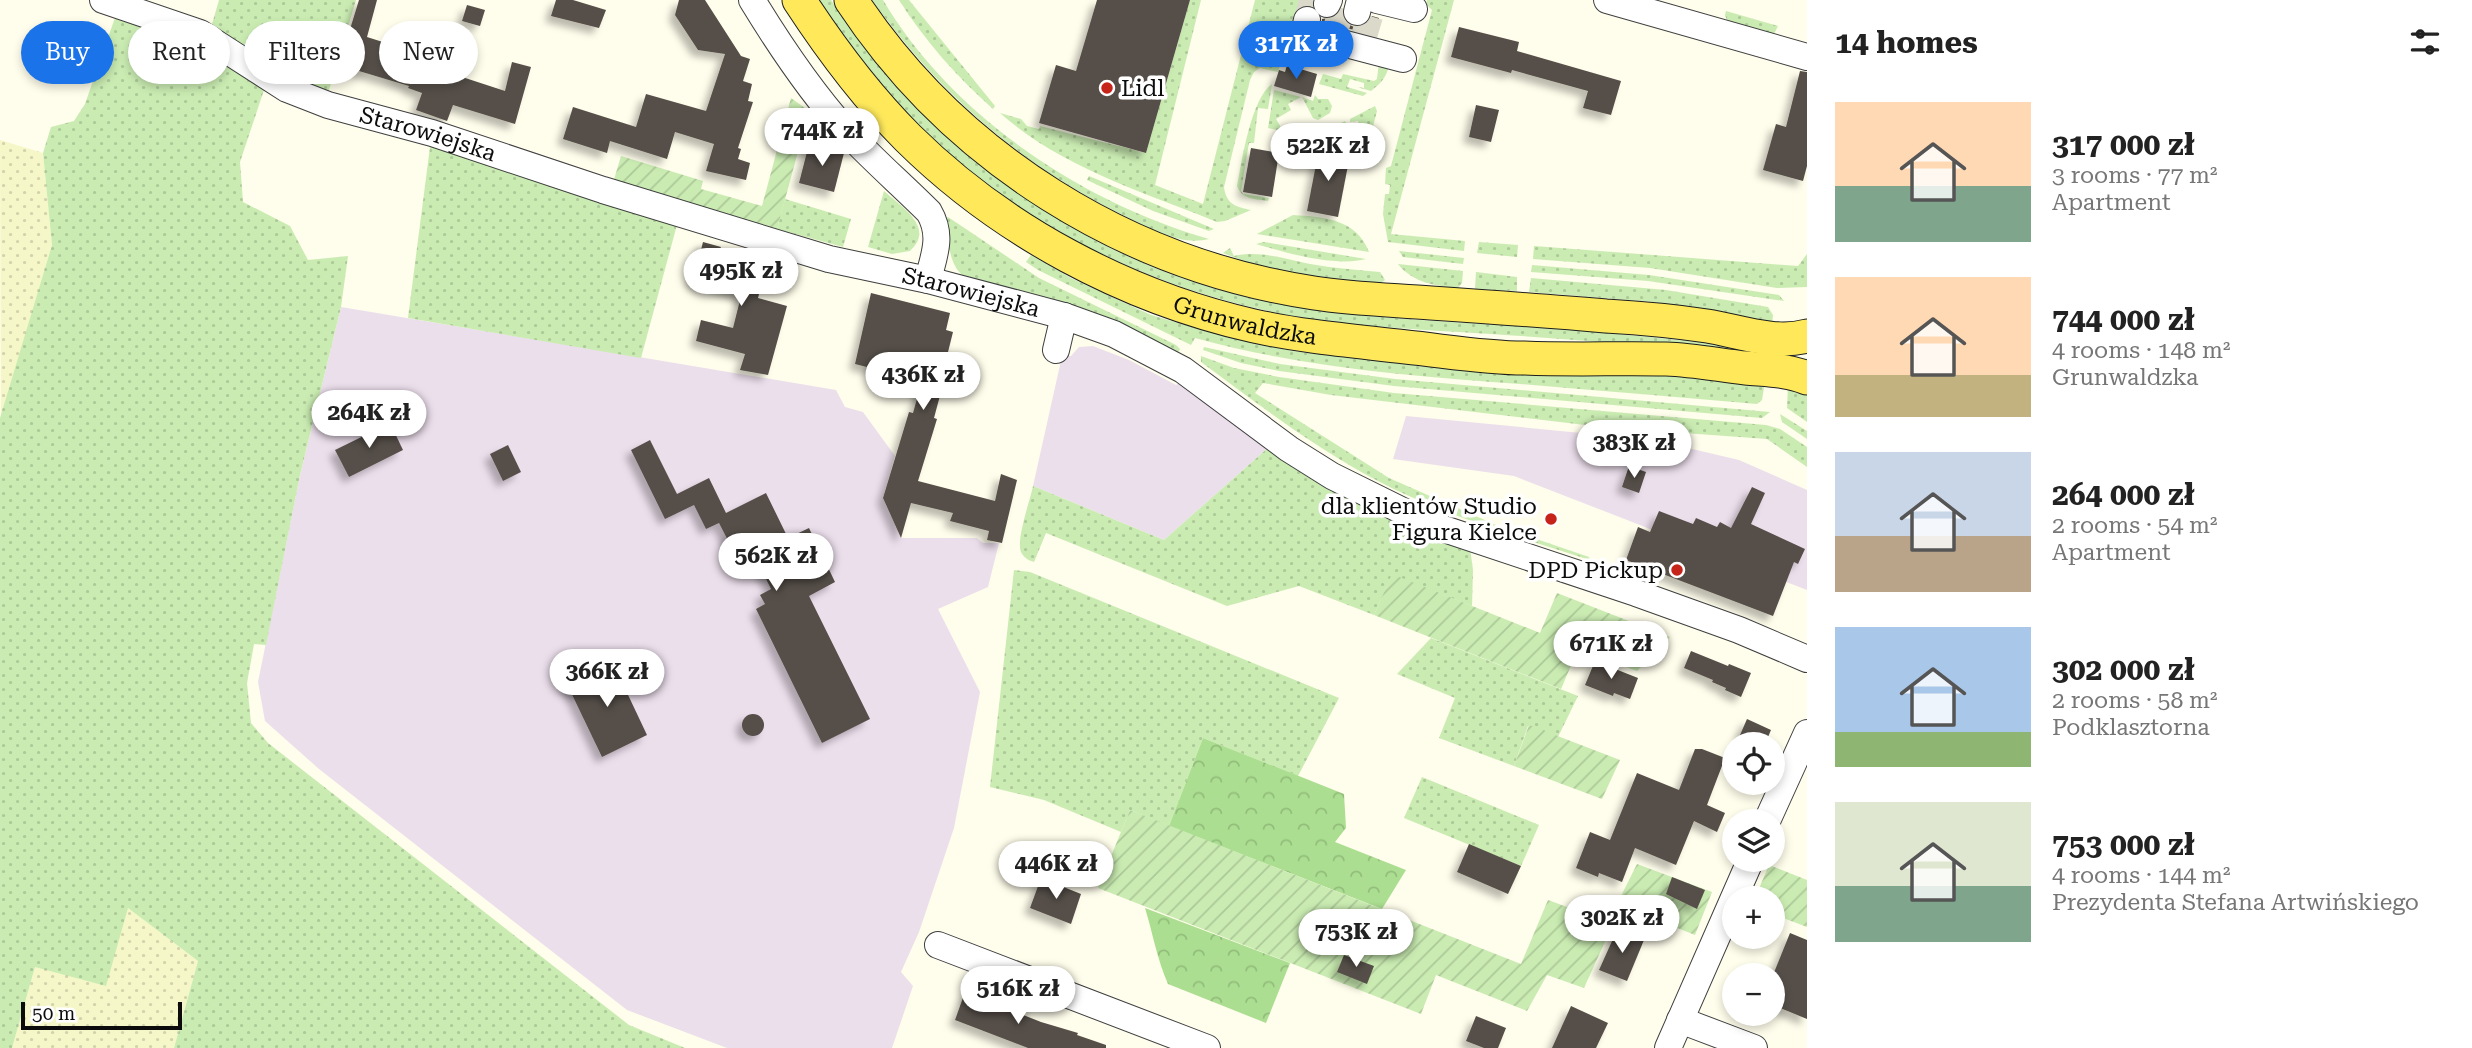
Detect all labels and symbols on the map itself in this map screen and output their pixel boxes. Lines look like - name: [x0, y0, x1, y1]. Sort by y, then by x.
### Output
- pin: 317K zł: [1231, 22, 1361, 81]
- place label: Lidl: [1121, 75, 1164, 102]
- marker: Lidl: [1099, 80, 1115, 96]
- street label: Starowiejska: [357, 101, 500, 167]
- pin: 744K zł: [757, 108, 887, 168]
- pin: 522K zł: [1263, 124, 1393, 183]
- pin: 495K zł: [676, 248, 806, 308]
- street label: Starowiejska: [900, 261, 1043, 323]
- street label: Grunwaldzka: [1170, 290, 1319, 350]
- pin: 436K zł: [858, 352, 988, 412]
- pin: 264K zł: [304, 391, 434, 450]
- pin: 383K zł: [1569, 420, 1699, 480]
- place label: dla klientów Studio Figura Kielce: [1321, 493, 1537, 546]
- marker: dla klientów Studio Figura Kielce: [1543, 511, 1559, 527]
- pin: 562K zł: [711, 534, 841, 593]
- place label: DPD Pickup: [1528, 557, 1663, 584]
- marker: DPD Pickup: [1669, 562, 1685, 578]
- pin: 671K zł: [1546, 622, 1676, 681]
- pin: 366K zł: [542, 650, 672, 709]
- pin: 446K zł: [991, 842, 1121, 901]
- pin: 302K zł: [1557, 895, 1687, 955]
- pin: 753K zł: [1291, 909, 1421, 969]
- pin: 516K zł: [953, 967, 1083, 1026]
- scale bar: [21, 999, 182, 1031]

